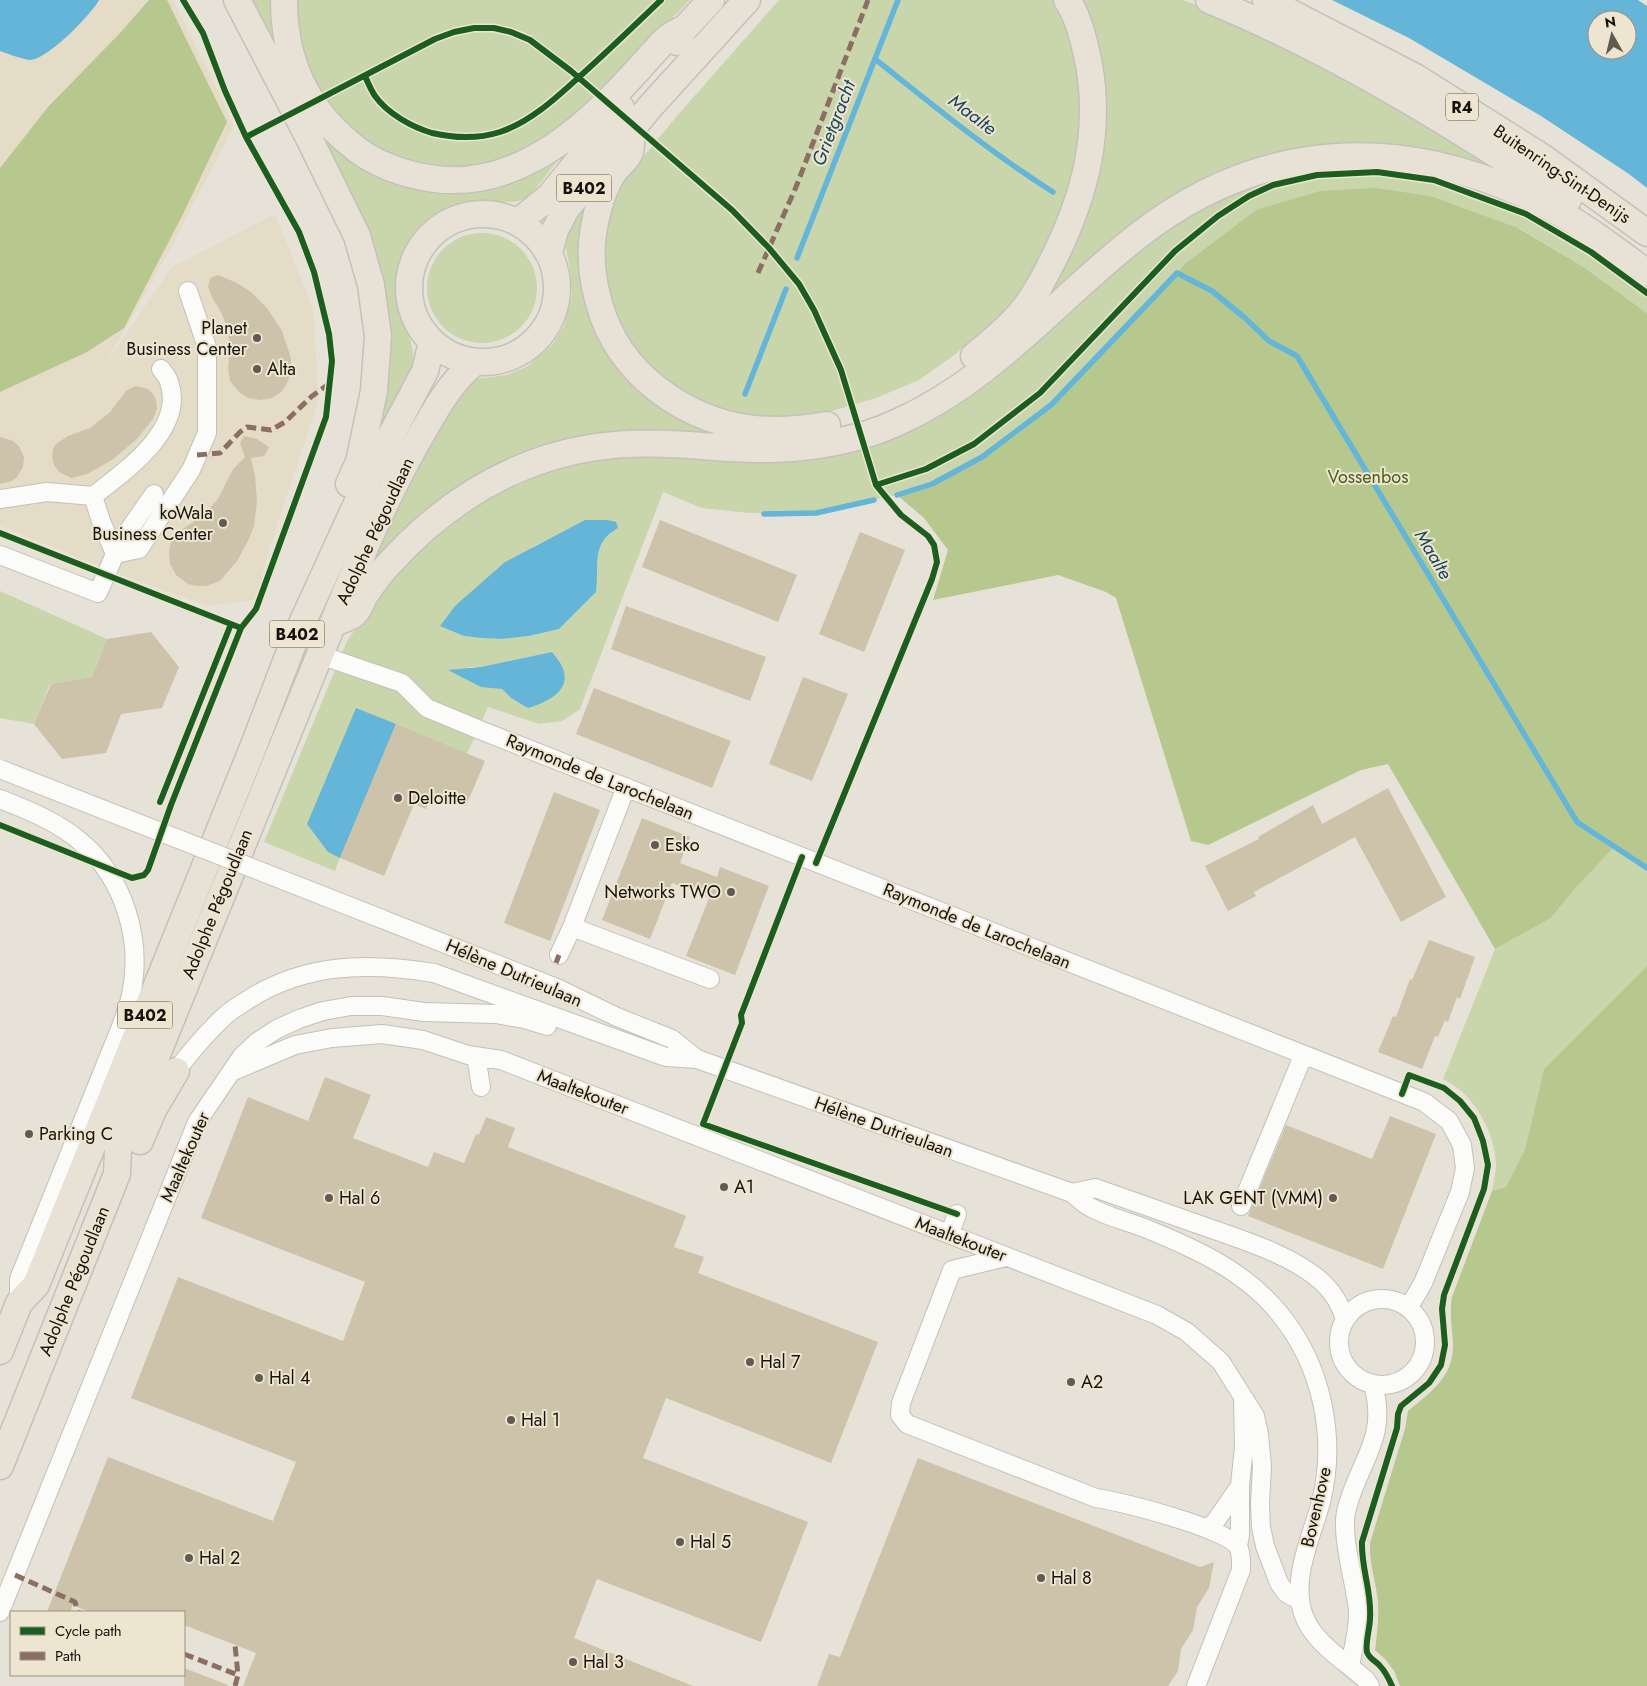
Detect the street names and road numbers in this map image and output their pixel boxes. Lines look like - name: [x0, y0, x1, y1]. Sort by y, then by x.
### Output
- road number: R4: [1446, 94, 1478, 120]
- street label: Buitenring-Sint-Denijs: [1488, 118, 1636, 230]
- road number: B402: [556, 174, 612, 202]
- street label: Adolphe Pégoudlaan: [329, 453, 421, 609]
- road number: B402: [270, 620, 324, 648]
- street label: Raymonde de Larochelaan: [502, 727, 698, 827]
- street label: Adolphe Pégoudlaan: [175, 825, 259, 983]
- street label: Raymonde de Larochelaan: [879, 876, 1075, 976]
- street label: Hélène Dutrieulaan: [442, 932, 586, 1014]
- road number: B402: [118, 1002, 172, 1028]
- street label: Maaltekouter: [533, 1063, 633, 1122]
- street label: Hélène Dutrieulaan: [811, 1090, 957, 1164]
- street label: Maaltekouter: [154, 1107, 217, 1206]
- street label: Adolphe Pégoudlaan: [32, 1202, 116, 1360]
- street label: Maaltekouter: [911, 1210, 1011, 1269]
- street label: Bovenhove: [1294, 1464, 1338, 1550]

